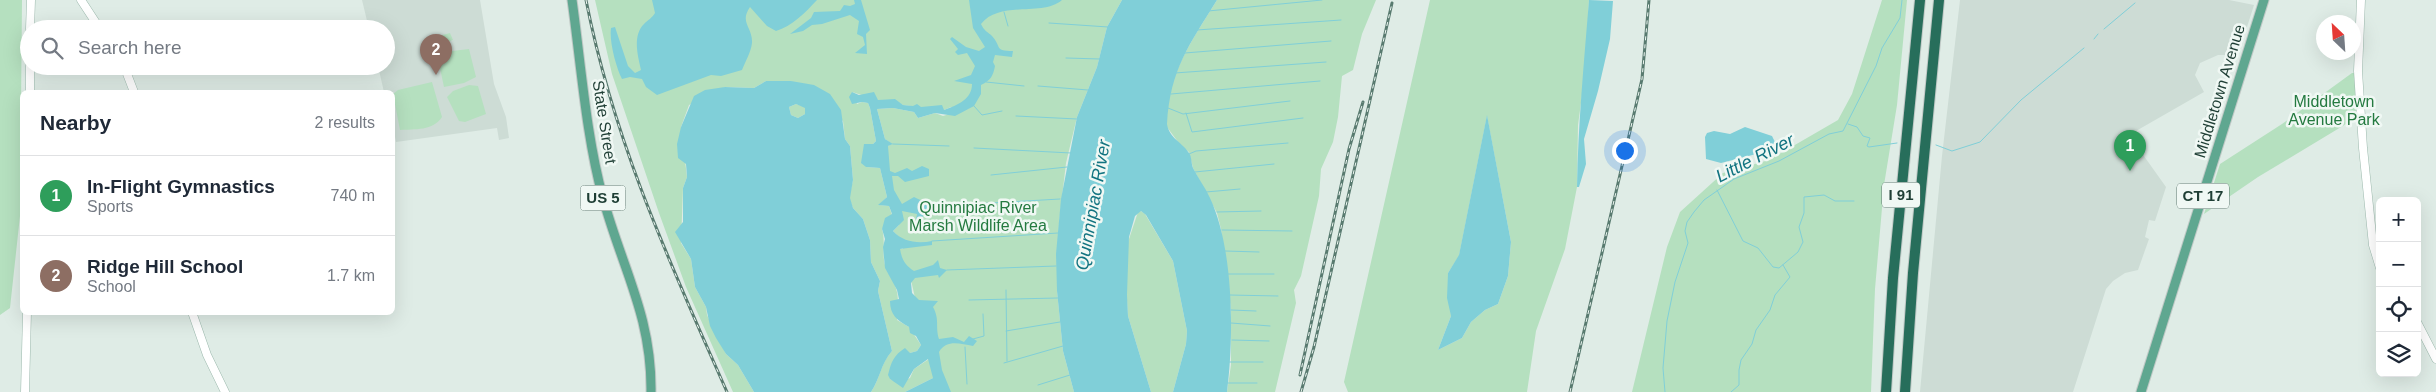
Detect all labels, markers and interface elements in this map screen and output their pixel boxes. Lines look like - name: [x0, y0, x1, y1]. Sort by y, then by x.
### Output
- north arrow: [2316, 15, 2361, 60]
- search box: [20, 20, 395, 75]
- street label: Middletown Avenue: [2191, 22, 2248, 160]
- icon: search: [38, 34, 66, 62]
- pin: 2: [420, 34, 452, 75]
- text: Search here: [78, 37, 182, 58]
- street label: State Street: [590, 79, 620, 166]
- park label: Middletown Avenue Park: [2288, 93, 2381, 128]
- text: Nearby: [40, 111, 111, 134]
- text: 2 results: [315, 114, 375, 131]
- water label: Little River: [1713, 129, 1798, 186]
- pin: 1: [2114, 130, 2146, 171]
- water label: Quinnipiac River: [1072, 137, 1114, 272]
- your location: [1612, 138, 1638, 164]
- text: In-Flight Gymnastics: [87, 176, 275, 197]
- road number: I 91: [1882, 182, 1920, 208]
- road number: CT 17: [2177, 184, 2229, 208]
- road number: US 5: [580, 186, 626, 210]
- text: 1: [52, 187, 60, 204]
- text: 740 m: [331, 187, 375, 204]
- map controls: [2376, 197, 2421, 377]
- button: +: [2376, 197, 2421, 242]
- text: Sports: [87, 198, 133, 215]
- park label: Quinnipiac River Marsh Wildlife Area: [909, 199, 1047, 234]
- button: −: [2376, 242, 2421, 287]
- text: Ridge Hill School: [87, 256, 243, 277]
- text: 2: [52, 267, 60, 284]
- text: 1.7 km: [327, 267, 375, 284]
- text: School: [87, 278, 136, 295]
- button: locate: [2376, 287, 2421, 332]
- button: layers: [2376, 332, 2421, 377]

